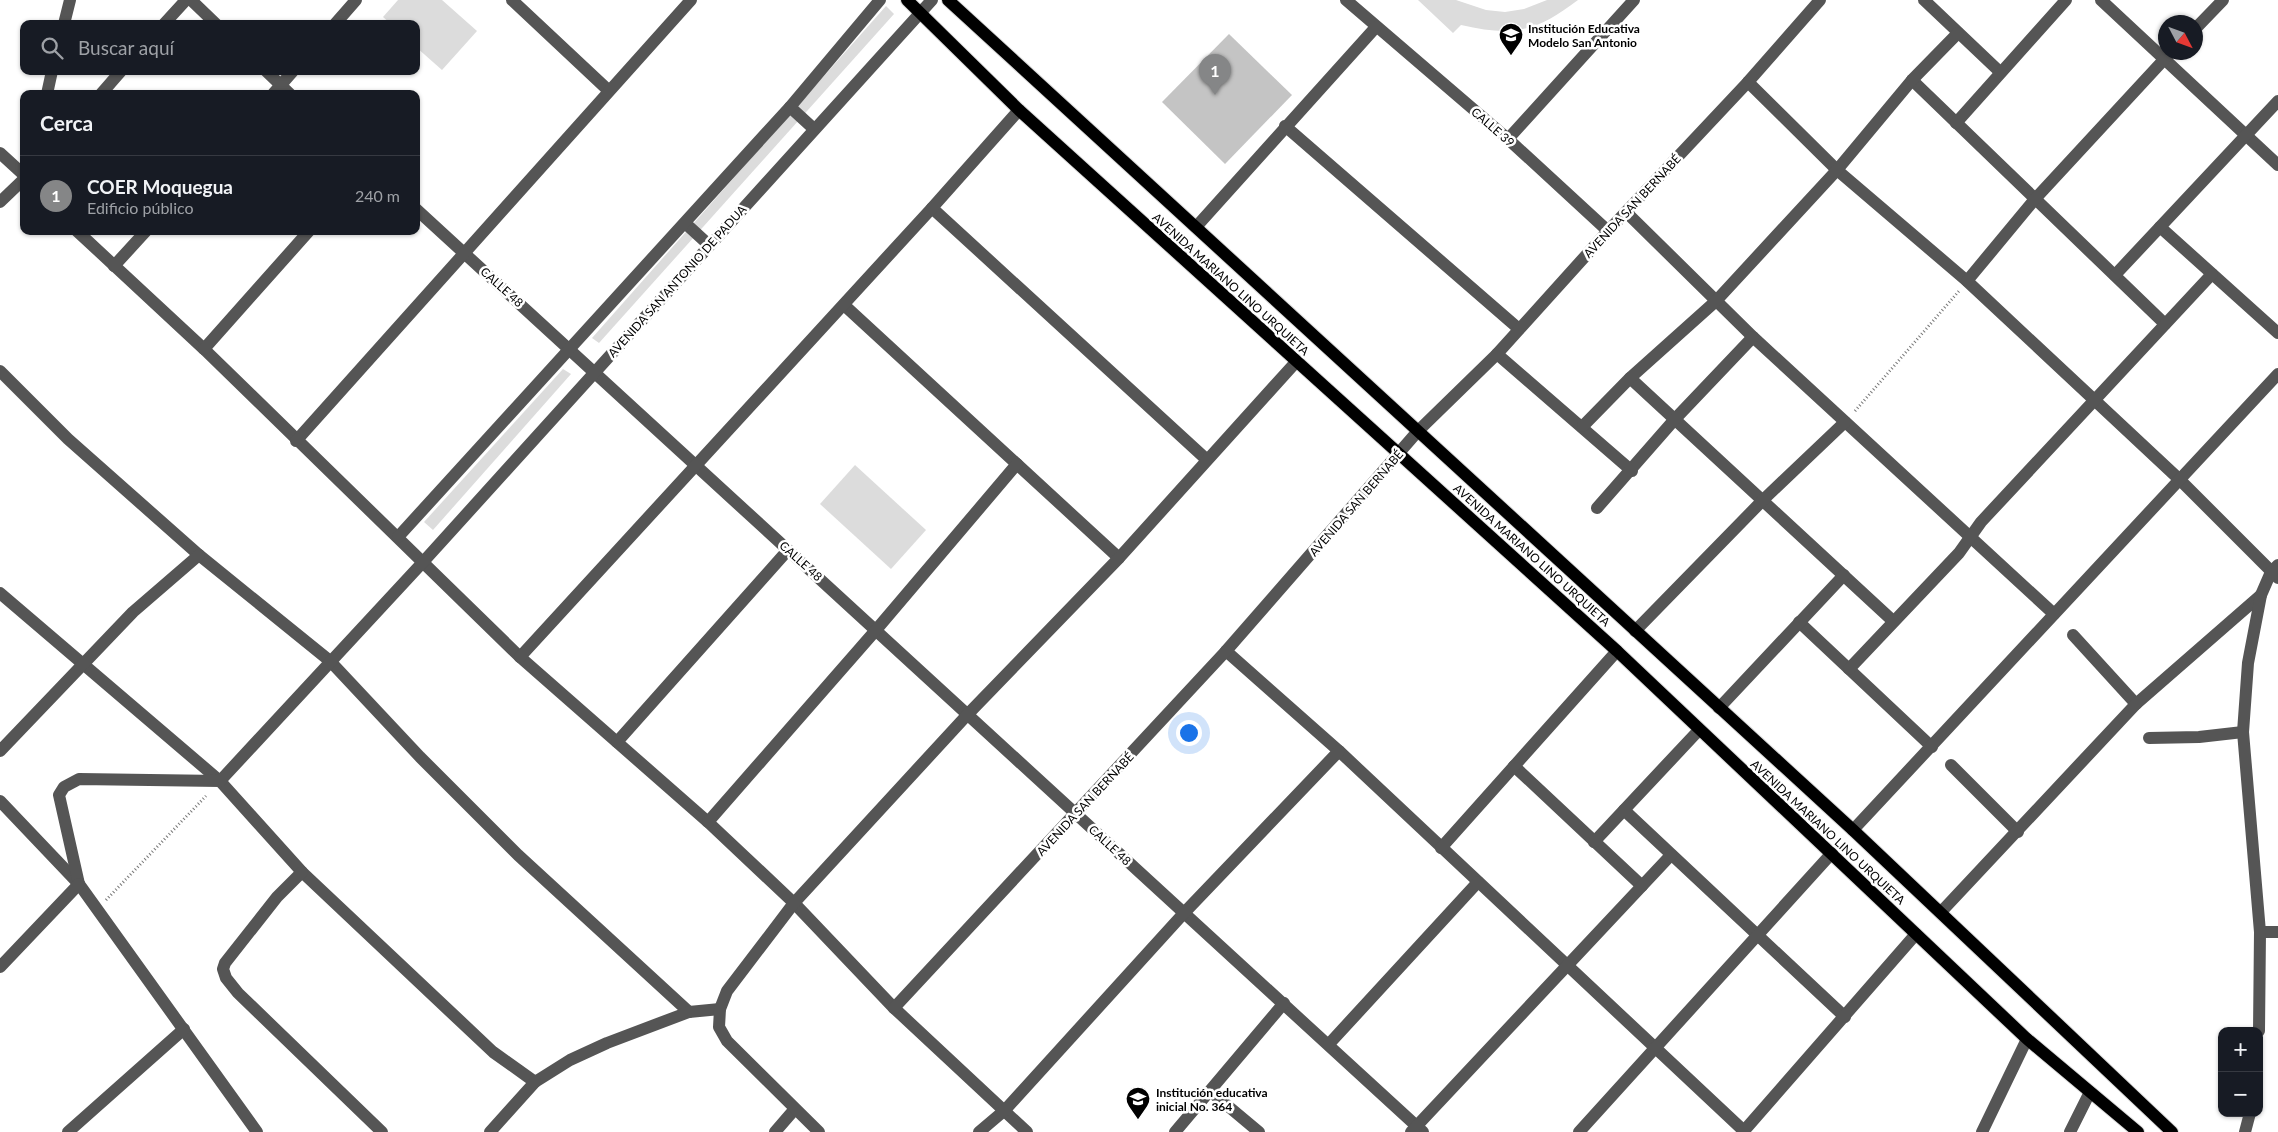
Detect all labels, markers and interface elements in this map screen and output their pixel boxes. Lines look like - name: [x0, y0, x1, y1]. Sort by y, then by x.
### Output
- north arrow: [2158, 15, 2203, 60]
- search box: [20, 20, 420, 75]
- place label: Institución Educativa Modelo San Antonio: [1528, 21, 1640, 50]
- school or university icon: Institución Educativa Modelo San Antonio: [1498, 22, 1524, 56]
- icon: search: [38, 34, 66, 62]
- text: Buscar aquí: [78, 36, 174, 59]
- pin: 1: [1199, 54, 1231, 95]
- street label: CALLE 39: [1468, 104, 1518, 150]
- text: Cerca: [40, 110, 93, 135]
- street label: AVENIDA SAN BERNABÉ: [1580, 151, 1684, 261]
- text: COER Moquegua: [87, 175, 233, 198]
- text: 1: [51, 186, 61, 205]
- text: 240 m: [355, 186, 400, 205]
- text: Edificio público: [87, 198, 194, 217]
- street label: AVENIDA SAN ANTONIO DE PADUA: [605, 201, 750, 360]
- street label: AVENIDA MARIANO LINO URQUIETA: [1150, 210, 1313, 359]
- street label: CALLE 48: [478, 264, 527, 310]
- street label: AVENIDA SAN BERNABÉ: [1306, 447, 1406, 559]
- street label: AVENIDA MARIANO LINO URQUIETA: [1451, 481, 1614, 630]
- street label: CALLE 48: [777, 538, 826, 584]
- your location: [1176, 720, 1202, 746]
- street label: AVENIDA SAN BERNABÉ: [1033, 749, 1137, 859]
- street label: AVENIDA MARIANO LINO URQUIETA: [1748, 756, 1909, 908]
- street label: CALLE 48: [1086, 822, 1134, 868]
- map controls: [2218, 1027, 2263, 1117]
- button: +: [2218, 1027, 2263, 1072]
- button: −: [2218, 1072, 2263, 1117]
- place label: Institución educativa inicial No. 364: [1156, 1085, 1268, 1114]
- school or university icon: Institución educativa inicial No. 364: [1125, 1086, 1151, 1120]

